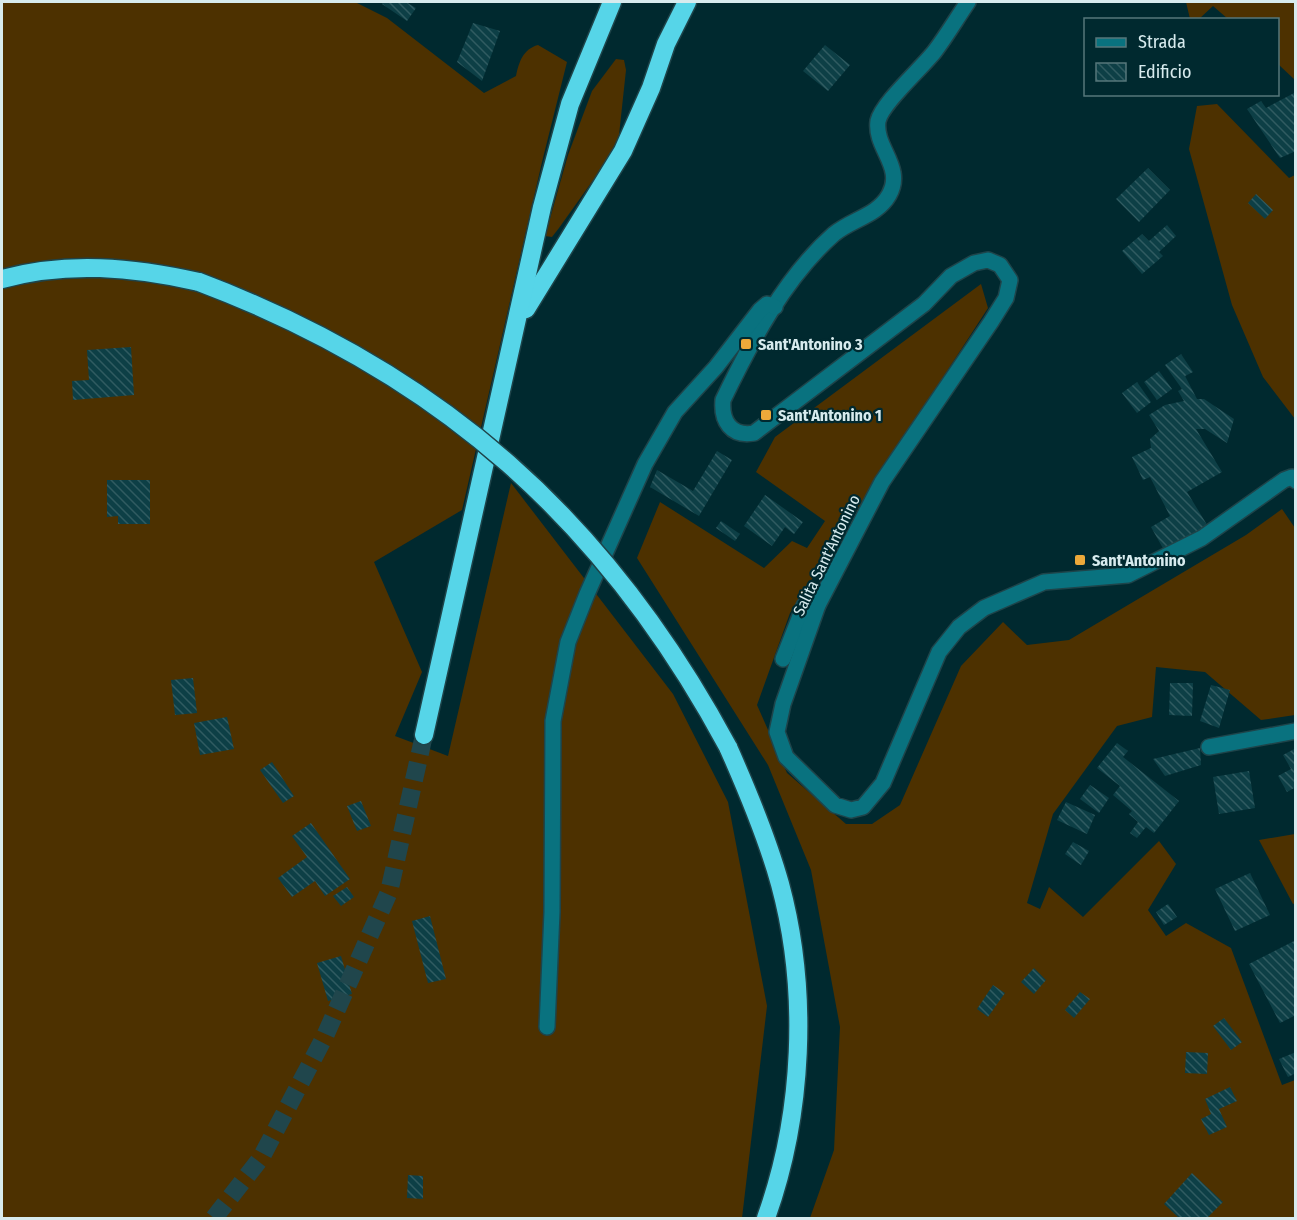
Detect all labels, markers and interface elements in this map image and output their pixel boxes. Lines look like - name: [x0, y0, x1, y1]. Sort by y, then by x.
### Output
- legend: [1084, 18, 1279, 96]
- text: Strada: [1138, 31, 1186, 53]
- text: Edificio: [1138, 61, 1191, 83]
- place label: Sant'Antonino 3: [758, 335, 863, 354]
- marker: Sant'Antonino 3: [739, 337, 753, 351]
- place label: Sant'Antonino 1: [778, 406, 882, 425]
- marker: Sant'Antonino 1: [759, 408, 773, 422]
- street label: Salita Sant'Antonino: [789, 492, 864, 619]
- place label: Sant'Antonino: [1092, 551, 1186, 570]
- marker: Sant'Antonino: [1073, 553, 1087, 567]

